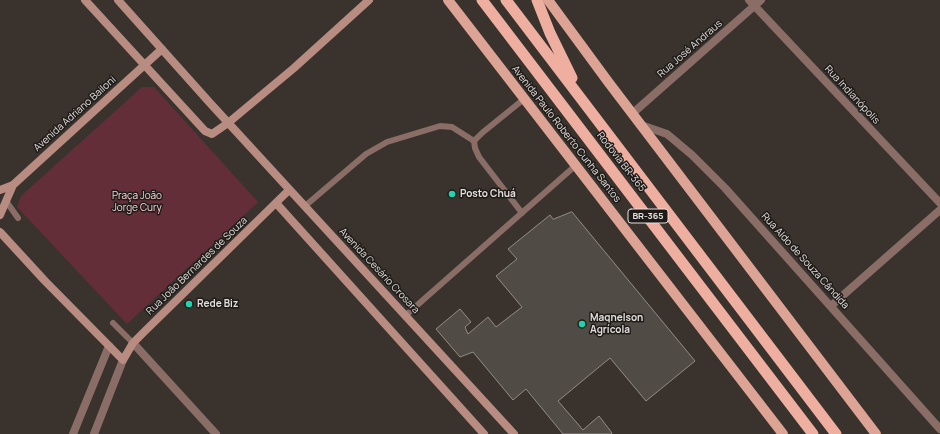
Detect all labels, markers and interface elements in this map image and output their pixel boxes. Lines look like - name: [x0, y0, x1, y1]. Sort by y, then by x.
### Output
- street label: Rua José Andraus: [655, 18, 725, 80]
- street label: Avenida Paulo Roberto Cunha Santos: [509, 63, 623, 205]
- street label: Rua Indianópolis: [822, 63, 882, 127]
- street label: Avenida Adriano Bailoni: [31, 74, 119, 154]
- street label: Rodovia BR-365: [594, 130, 648, 194]
- place label: Posto Chuá: [460, 188, 516, 200]
- marker: Posto Chuá: [447, 189, 457, 199]
- park label: Praça João Jorge Cury: [112, 190, 162, 214]
- road number: BR-365: [628, 209, 668, 223]
- street label: Rua Aldo de Souza Cândida: [759, 211, 851, 311]
- street label: Rua João Bernardes de Souza: [144, 215, 250, 317]
- street label: Avenida Cesário Crosara: [336, 226, 422, 316]
- place label: Rede Biz: [197, 298, 238, 310]
- marker: Rede Biz: [184, 299, 194, 309]
- place label: Maqnelson Agrícola: [590, 312, 643, 336]
- marker: Maqnelson Agrícola: [577, 319, 587, 329]

